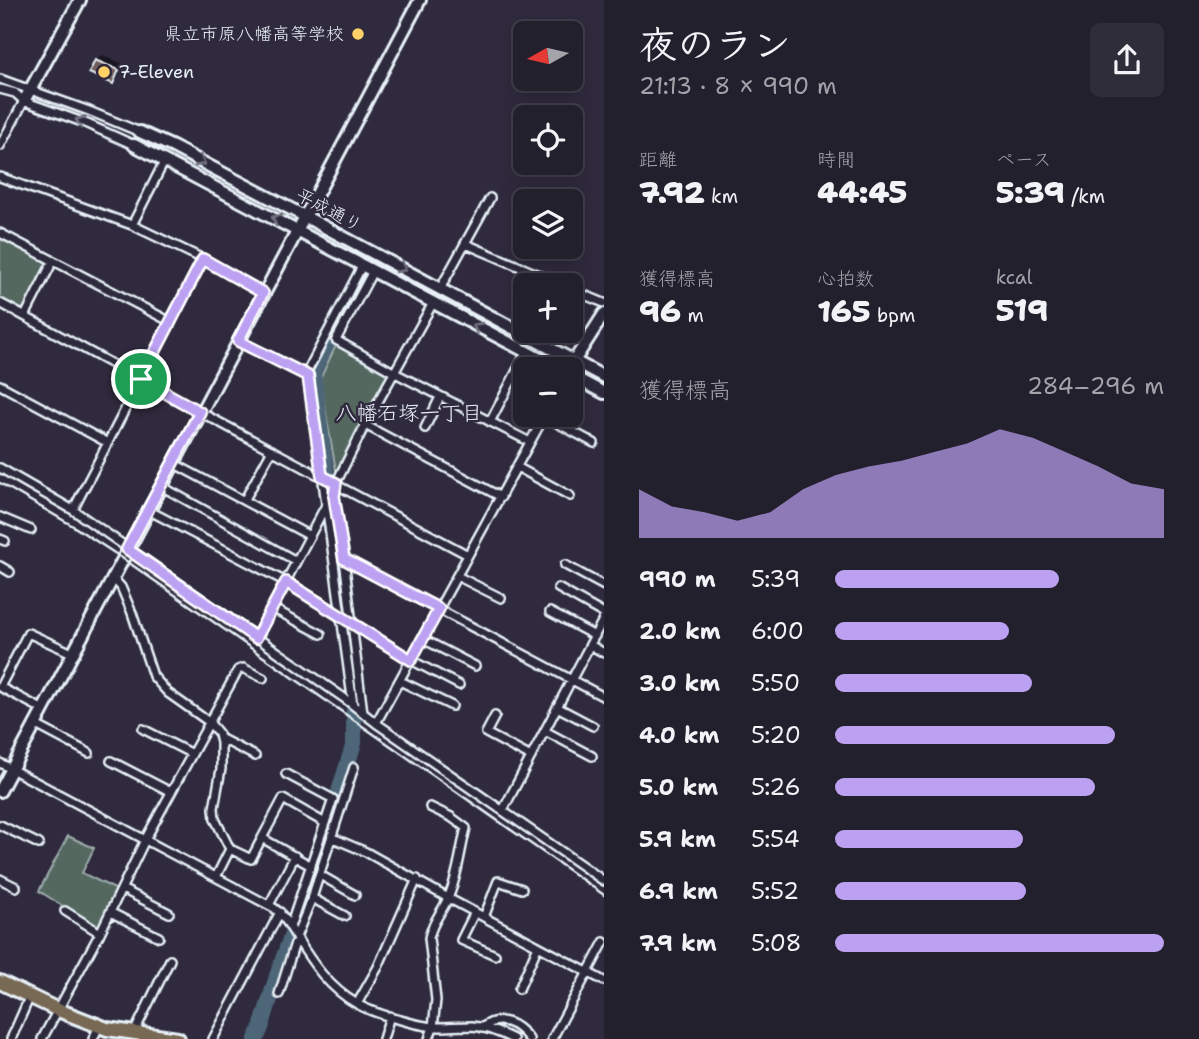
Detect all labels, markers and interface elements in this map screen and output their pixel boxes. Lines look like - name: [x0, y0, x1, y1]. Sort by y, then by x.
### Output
- text: 夜のラン: [639, 19, 791, 70]
- north arrow: [513, 21, 583, 91]
- map controls: [513, 21, 583, 427]
- place label: 県立市原八幡高等学校: [164, 22, 344, 46]
- button: share: [1090, 23, 1164, 97]
- marker: 県立市原八幡高等学校: [350, 26, 366, 42]
- place label: 7-Eleven: [118, 60, 194, 84]
- marker: 7-Eleven: [96, 64, 112, 80]
- text: 21:13 · 8 × 990 m: [639, 71, 837, 101]
- button: locate: [513, 105, 583, 175]
- one-way arrow: [74, 116, 86, 130]
- text: 距離: [639, 147, 677, 172]
- text: 時間: [817, 147, 855, 172]
- text: ペース: [996, 147, 1052, 172]
- one-way arrow: [194, 154, 206, 167]
- text: 7.92: [639, 172, 705, 213]
- text: 44:45: [817, 172, 907, 213]
- text: 5:39: [996, 172, 1065, 213]
- street label: 平成通り: [292, 183, 366, 237]
- text: km: [705, 184, 738, 209]
- text: /km: [1065, 184, 1105, 209]
- button: layers: [513, 189, 583, 259]
- one-way arrow: [271, 214, 283, 227]
- one-way arrow: [395, 260, 407, 273]
- text: kcal: [996, 265, 1033, 290]
- text: 獲得標高: [639, 266, 715, 291]
- text: 心拍数: [817, 266, 874, 291]
- button: +: [513, 273, 583, 343]
- text: 519: [996, 290, 1048, 331]
- text: 96: [639, 291, 681, 332]
- text: 165: [817, 291, 871, 332]
- text: m: [681, 303, 704, 328]
- text: bpm: [871, 303, 915, 328]
- one-way arrow: [472, 321, 484, 335]
- pin: [111, 349, 171, 409]
- button: −: [513, 357, 583, 427]
- icon: arrive: [122, 360, 160, 398]
- text: 284–296 m: [1027, 371, 1164, 401]
- text: 獲得標高: [639, 375, 731, 405]
- district label: 八幡石塚一丁目: [336, 399, 483, 427]
- text: 990 m: [639, 564, 716, 594]
- text: 5:39: [751, 564, 800, 594]
- text: 2.0 km: [639, 616, 721, 646]
- text: 6:00: [751, 616, 804, 646]
- text: 3.0 km: [639, 668, 720, 698]
- text: 5:50: [751, 668, 800, 698]
- text: 4.0 km: [639, 720, 720, 750]
- text: 5:20: [751, 720, 801, 750]
- text: 5.0 km: [639, 772, 718, 802]
- text: 5:26: [751, 772, 801, 802]
- text: 5.9 km: [639, 824, 716, 854]
- text: 5:54: [751, 824, 800, 854]
- text: 6.9 km: [639, 876, 718, 906]
- text: 5:52: [751, 876, 799, 906]
- text: 7.9 km: [639, 928, 717, 958]
- text: 5:08: [751, 928, 802, 958]

